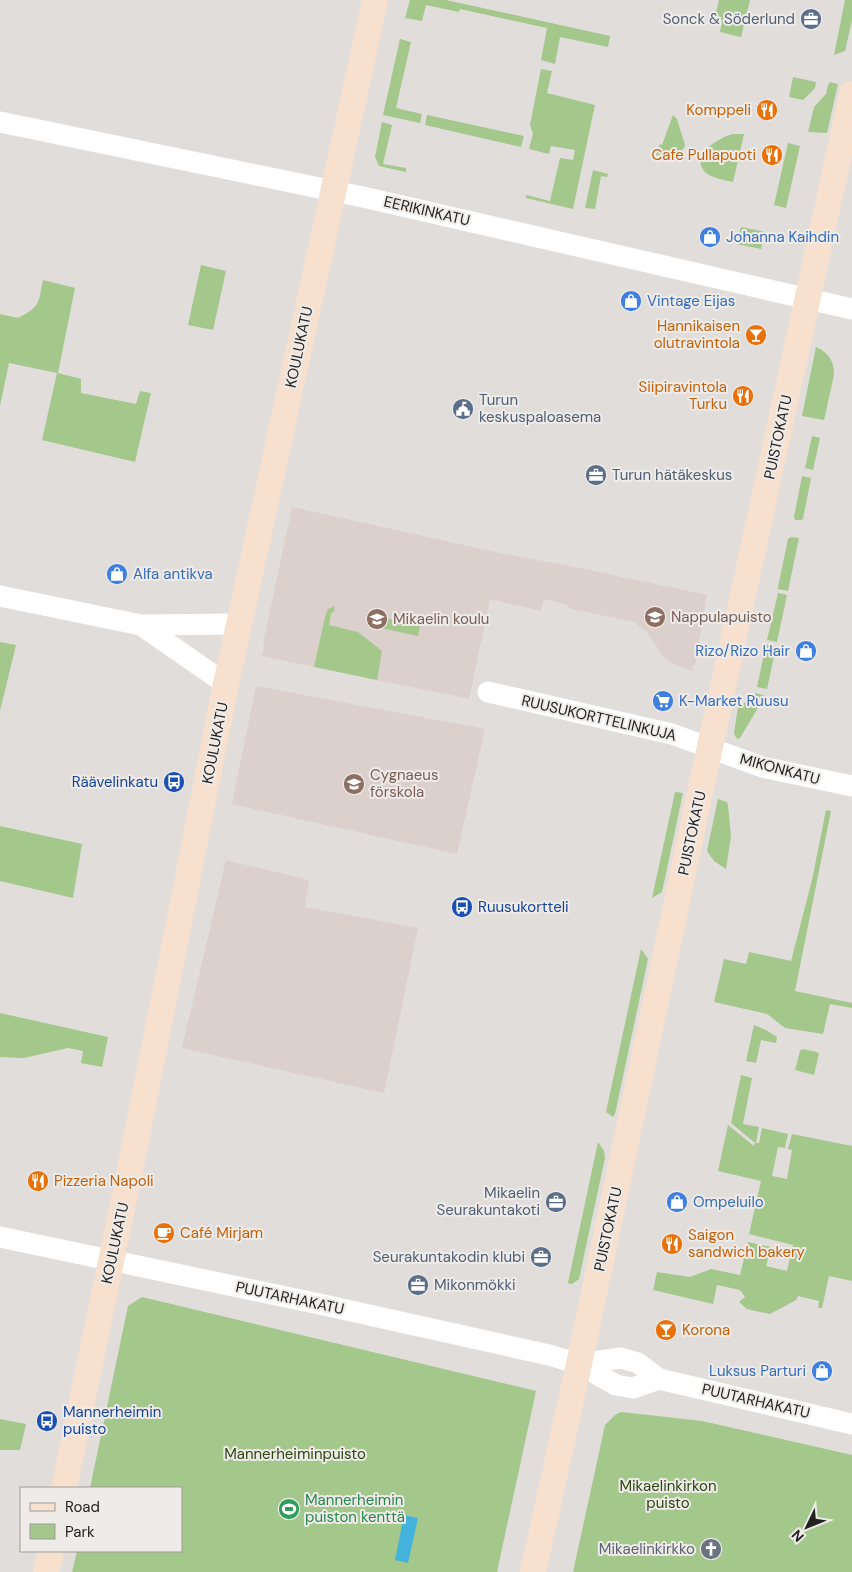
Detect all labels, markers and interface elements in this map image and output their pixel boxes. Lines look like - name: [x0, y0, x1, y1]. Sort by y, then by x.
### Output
- office icon: Sonck & Söderlund: [799, 7, 823, 31]
- place label: Sonck & Söderlund: [663, 9, 795, 29]
- restaurant icon: Komppeli: [755, 98, 779, 122]
- place label: Komppeli: [686, 100, 751, 120]
- restaurant icon: Cafe Pullapuoti: [760, 143, 784, 167]
- place label: Cafe Pullapuoti: [652, 145, 756, 165]
- street label: EERIKINKATU: [382, 191, 472, 231]
- shop icon: Johanna Kaihdin: [698, 225, 722, 249]
- place label: Johanna Kaihdin: [726, 227, 839, 247]
- shop icon: Vintage Eijas: [619, 289, 643, 313]
- place label: Vintage Eijas: [647, 291, 735, 311]
- street label: KOULUKATU: [281, 305, 317, 389]
- place label: Hannikaisen olutravintola: [654, 316, 740, 353]
- bar icon: Hannikaisen olutravintola: [744, 323, 768, 347]
- place label: Siipiravintola Turku: [638, 377, 727, 414]
- restaurant icon: Siipiravintola Turku: [731, 384, 755, 408]
- place label: Turun keskuspaloasema: [479, 390, 601, 427]
- street label: PUISTOKATU: [759, 393, 797, 481]
- public building icon: Turun keskuspaloasema: [451, 397, 475, 421]
- office icon: Turun hätäkeskus: [584, 463, 608, 487]
- place label: Turun hätäkeskus: [612, 465, 732, 485]
- shop icon: Alfa antikva: [105, 562, 129, 586]
- place label: Alfa antikva: [133, 564, 213, 584]
- school or university icon: Nappulapuisto: [643, 605, 667, 629]
- school or university icon: Mikaelin koulu: [365, 607, 389, 631]
- place label: Nappulapuisto: [671, 607, 772, 627]
- place label: Mikaelin koulu: [393, 609, 489, 629]
- shop icon: Rizo/Rizo Hair: [794, 639, 818, 663]
- place label: Rizo/Rizo Hair: [695, 641, 790, 661]
- supermarket icon: K-Market Ruusu: [651, 689, 675, 713]
- street label: RUUSUKORTTELINKUJA: [520, 690, 678, 746]
- place label: K-Market Ruusu: [679, 691, 789, 711]
- street label: KOULUKATU: [197, 701, 233, 785]
- street label: MIKONKATU: [738, 749, 822, 789]
- place label: Cygnaeus förskola: [370, 765, 438, 802]
- bus stop icon: Räävelinkatu: [162, 770, 186, 794]
- place label: Räävelinkatu: [72, 772, 158, 792]
- school or university icon: Cygnaeus förskola: [342, 772, 366, 796]
- street label: PUISTOKATU: [673, 789, 711, 877]
- bus stop icon: Ruusukortteli: [450, 895, 474, 919]
- place label: Ruusukortteli: [478, 897, 569, 917]
- restaurant icon: Pizzeria Napoli: [26, 1169, 50, 1193]
- place label: Pizzeria Napoli: [54, 1171, 154, 1191]
- place label: Mikaelin Seurakuntakoti: [437, 1183, 540, 1220]
- street label: PUISTOKATU: [589, 1185, 627, 1273]
- office icon: Mikaelin Seurakuntakoti: [544, 1190, 568, 1214]
- shop icon: Ompeluilo: [665, 1190, 689, 1214]
- place label: Ompeluilo: [693, 1192, 764, 1212]
- street label: KOULUKATU: [97, 1201, 133, 1285]
- cafe icon: Café Mirjam: [152, 1221, 176, 1245]
- place label: Café Mirjam: [180, 1223, 263, 1243]
- place label: Saigon sandwich bakery: [688, 1225, 806, 1262]
- restaurant icon: Saigon sandwich bakery: [660, 1232, 684, 1256]
- office icon: Seurakuntakodin klubi: [529, 1245, 553, 1269]
- place label: Seurakuntakodin klubi: [373, 1247, 525, 1267]
- office icon: Mikonmökki: [406, 1273, 430, 1297]
- place label: Mikonmökki: [434, 1275, 516, 1295]
- street label: PUUTARHAKATU: [234, 1277, 346, 1319]
- bar icon: Korona: [654, 1318, 678, 1342]
- place label: Korona: [682, 1320, 730, 1340]
- shop icon: Luksus Parturi: [810, 1359, 834, 1383]
- place label: Luksus Parturi: [709, 1361, 806, 1381]
- street label: PUUTARHAKATU: [700, 1379, 812, 1423]
- place label: Mannerheimin puisto: [63, 1402, 161, 1439]
- bus stop icon: Mannerheimin puisto: [35, 1409, 59, 1433]
- park label: Mannerheiminpuisto: [224, 1444, 366, 1464]
- park label: Mikaelinkirkon puisto: [619, 1476, 717, 1513]
- legend: [20, 1487, 182, 1552]
- place label: Mannerheimin puiston kenttä: [305, 1490, 405, 1527]
- text: Road: [65, 1497, 100, 1517]
- sports icon: Mannerheimin puiston kenttä: [277, 1497, 301, 1521]
- north arrow: [782, 1502, 832, 1552]
- text: Park: [65, 1522, 95, 1542]
- text: N: [787, 1526, 808, 1546]
- church icon: Mikaelinkirkko: [699, 1537, 723, 1561]
- place label: Mikaelinkirkko: [599, 1539, 695, 1559]

